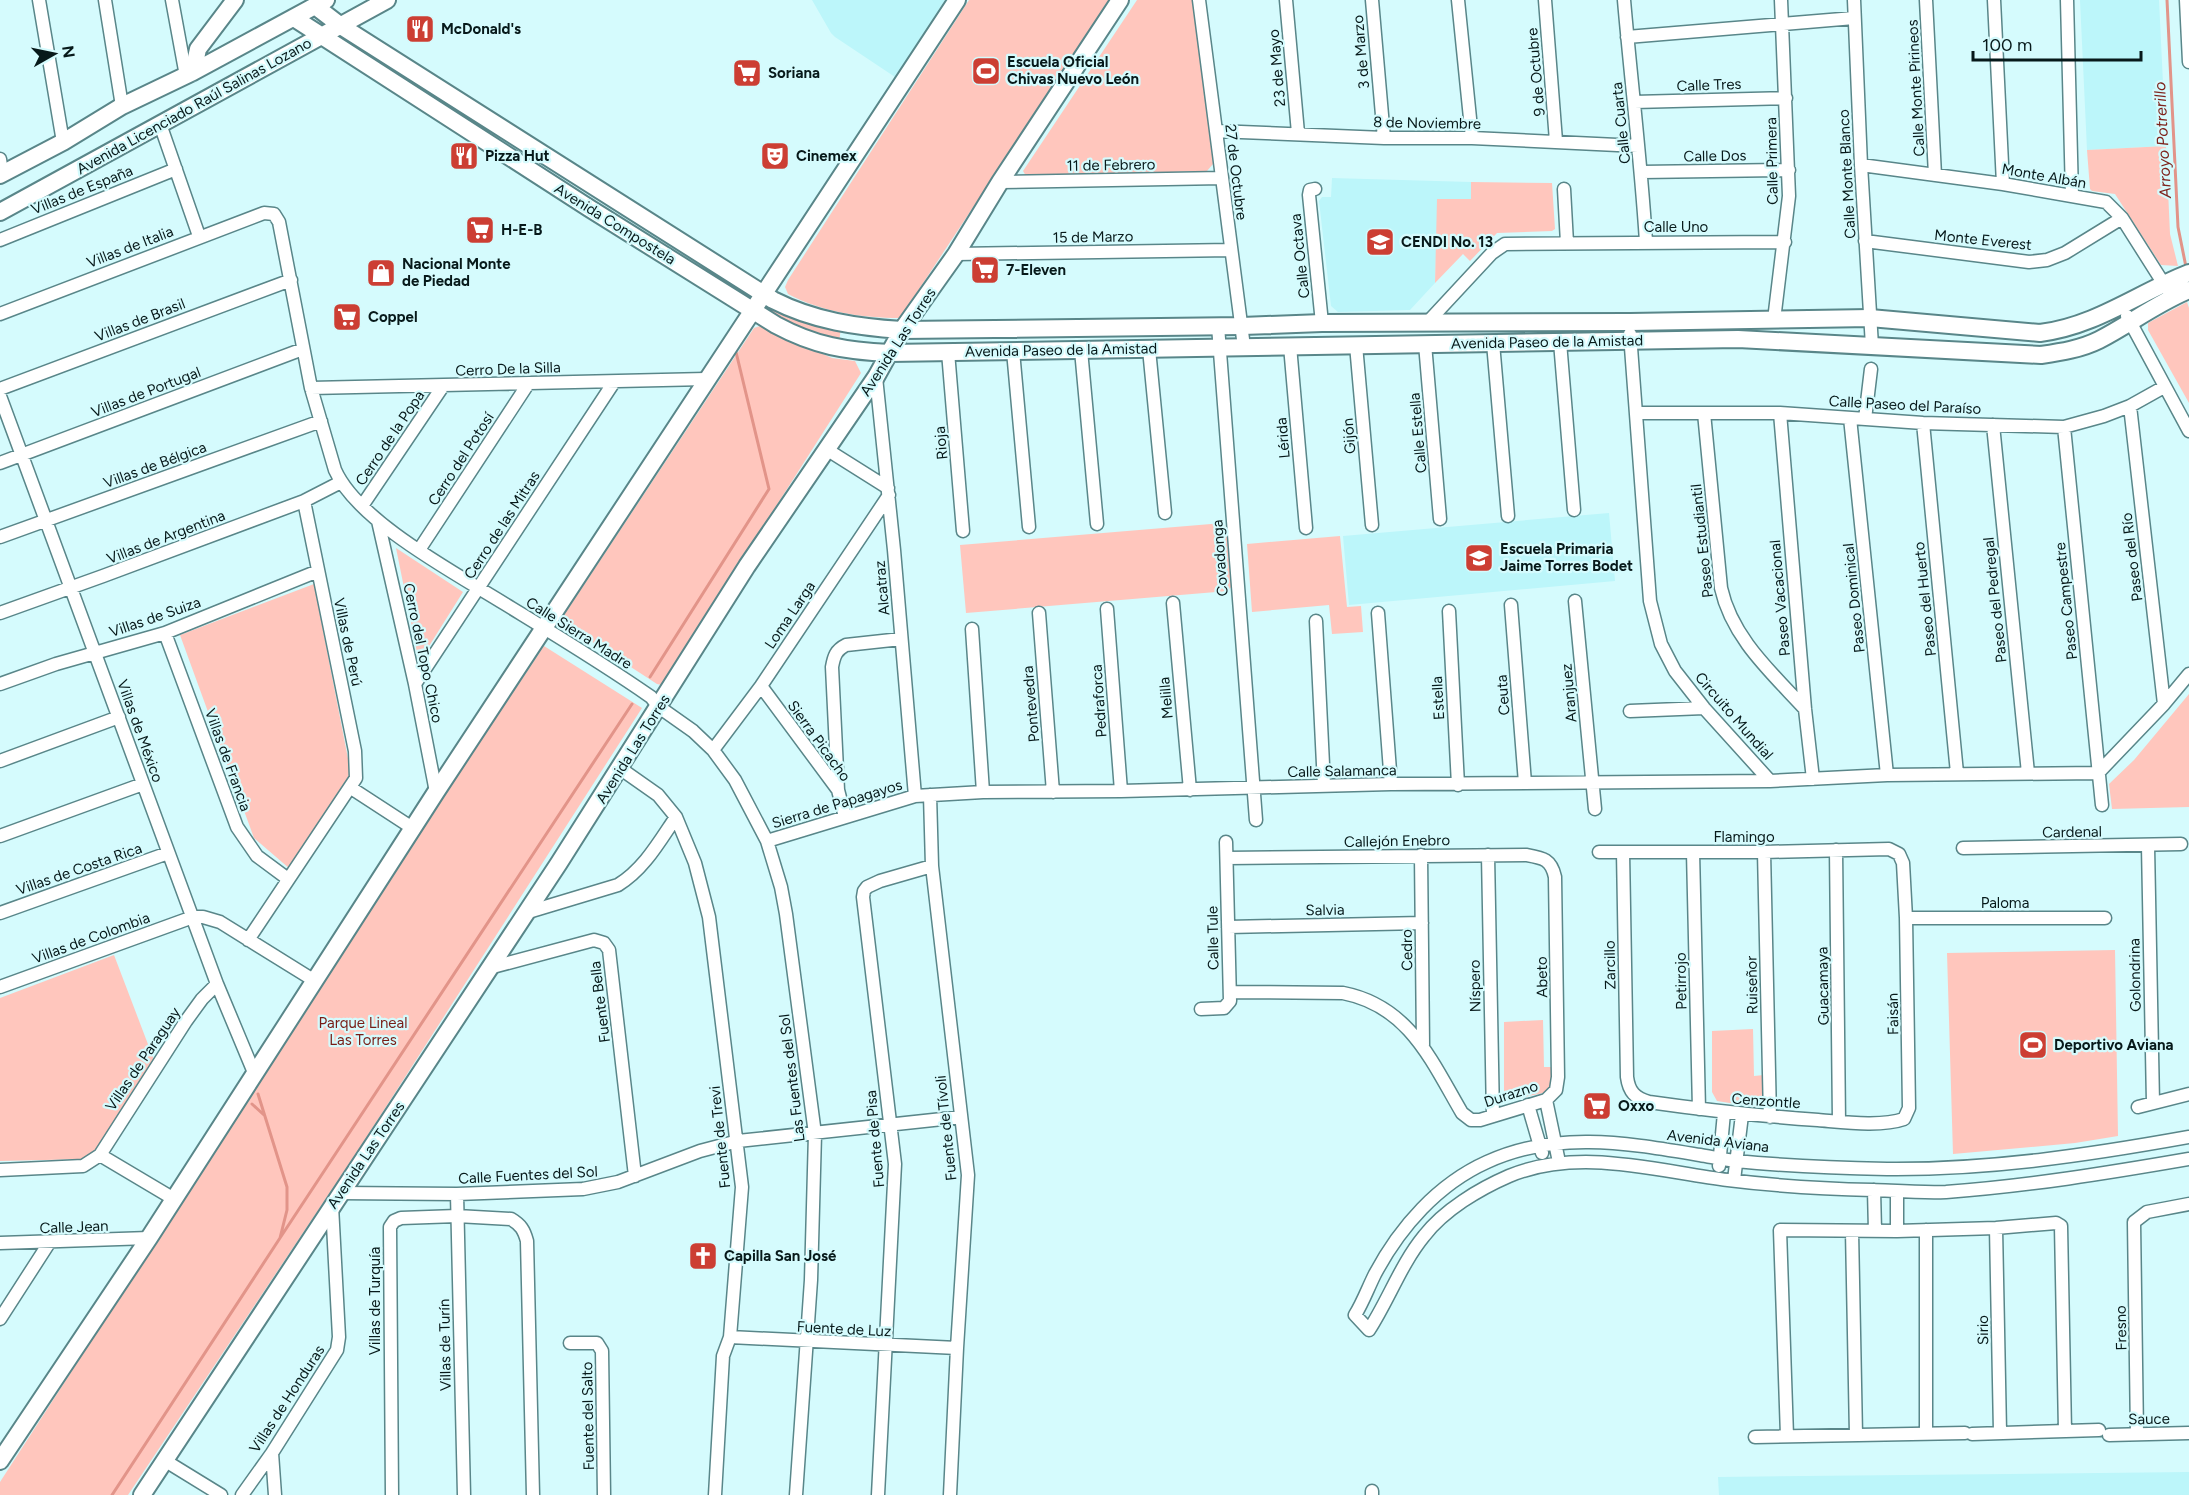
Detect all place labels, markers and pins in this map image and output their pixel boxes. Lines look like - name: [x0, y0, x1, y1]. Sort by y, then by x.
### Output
- restaurant icon: McDonald's: [404, 13, 436, 45]
- place label: McDonald's: [441, 20, 521, 38]
- place label: Escuela Oficial Chivas Nuevo León: [1007, 53, 1139, 88]
- sports icon: Escuela Oficial Chivas Nuevo León: [970, 55, 1002, 87]
- supermarket icon: Soriana: [731, 57, 763, 89]
- place label: Soriana: [768, 64, 820, 82]
- restaurant icon: Pizza Hut: [448, 140, 480, 172]
- theatre icon: Cinemex: [759, 140, 791, 172]
- place label: Pizza Hut: [485, 147, 550, 165]
- place label: Cinemex: [796, 147, 857, 165]
- supermarket icon: H-E-B: [464, 214, 496, 246]
- place label: H-E-B: [501, 221, 543, 239]
- school or university icon: CENDI No. 13: [1364, 226, 1396, 258]
- place label: CENDI No. 13: [1401, 233, 1493, 251]
- supermarket icon: 7-Eleven: [969, 254, 1001, 286]
- place label: Nacional Monte de Piedad: [402, 255, 511, 290]
- shop icon: Nacional Monte de Piedad: [365, 257, 397, 289]
- place label: 7-Eleven: [1006, 261, 1066, 279]
- supermarket icon: Coppel: [331, 301, 363, 333]
- place label: Coppel: [368, 308, 418, 326]
- place label: Escuela Primaria Jaime Torres Bodet: [1500, 540, 1633, 575]
- school or university icon: Escuela Primaria Jaime Torres Bodet: [1463, 542, 1495, 574]
- sports icon: Deportivo Aviana: [2017, 1029, 2049, 1061]
- place label: Deportivo Aviana: [2054, 1036, 2173, 1054]
- supermarket icon: Oxxo: [1581, 1090, 1613, 1122]
- place label: Oxxo: [1618, 1097, 1655, 1115]
- church icon: Capilla San José: [687, 1240, 719, 1272]
- place label: Capilla San José: [724, 1247, 837, 1265]

